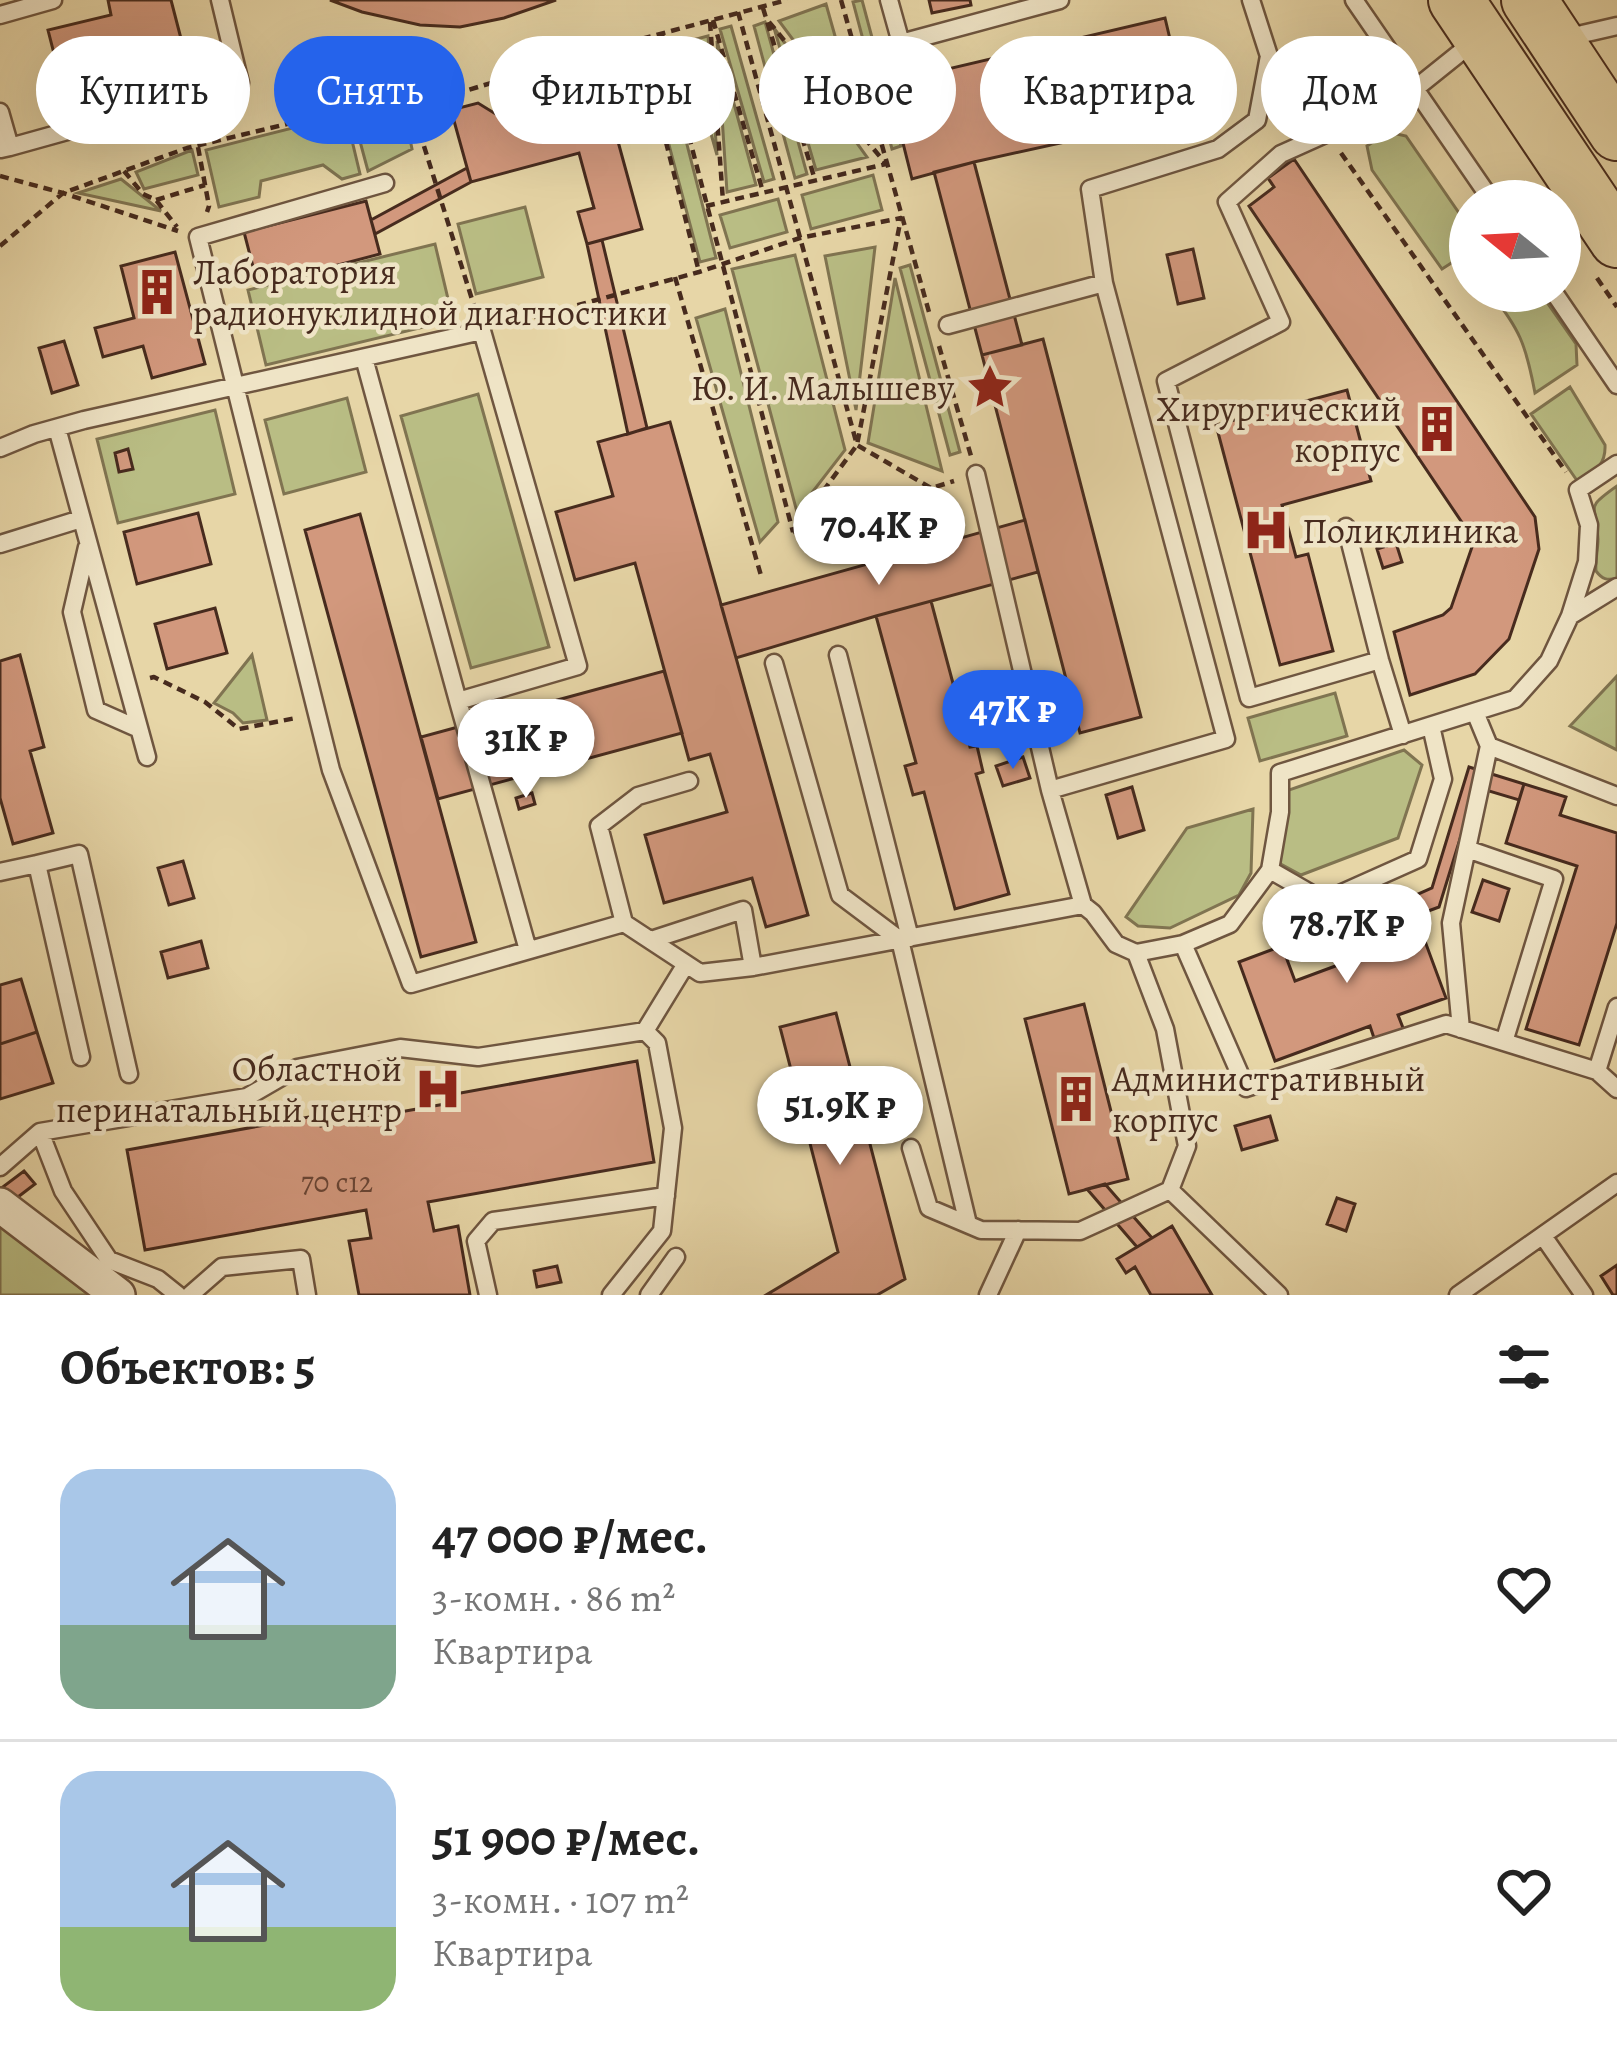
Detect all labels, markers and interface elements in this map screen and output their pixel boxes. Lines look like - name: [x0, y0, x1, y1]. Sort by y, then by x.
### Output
- chip: Купить: [36, 36, 250, 144]
- chip: Снять: [274, 36, 465, 144]
- chip: Фильтры: [489, 36, 735, 144]
- chip: Новое: [759, 36, 956, 144]
- chip: Квартира: [980, 36, 1237, 144]
- chip: Дом: [1261, 36, 1421, 144]
- north arrow: [1449, 180, 1581, 312]
- map controls: [1449, 180, 1581, 312]
- place label: Лаборатория радионуклидной диагностики: [193, 247, 668, 337]
- building icon: Лаборатория радионуклидной диагностики: [132, 267, 182, 317]
- place icon: Ю. И. Малышеву: [965, 362, 1015, 412]
- place label: Ю. И. Малышеву: [691, 363, 955, 412]
- place label: Хирургический корпус: [1156, 384, 1401, 474]
- building icon: Хирургический корпус: [1412, 404, 1462, 454]
- pin: 70.4K ₽: [768, 486, 990, 588]
- text: 70.4K ₽: [820, 498, 938, 551]
- hospital icon: Поликлиника: [1241, 505, 1291, 555]
- place label: Поликлиника: [1302, 506, 1519, 555]
- pin: 47K ₽: [929, 670, 1097, 772]
- text: 47K ₽: [969, 682, 1057, 735]
- pin: 31K ₽: [442, 699, 610, 801]
- text: 31K ₽: [485, 711, 567, 764]
- pin: 78.7K ₽: [1236, 884, 1458, 986]
- text: 78.7K ₽: [1290, 896, 1404, 949]
- place label: Областной перинатальный центр: [56, 1044, 402, 1134]
- place label: Административный корпус: [1111, 1054, 1425, 1144]
- hospital icon: Областной перинатальный центр: [413, 1064, 463, 1114]
- pin: 51.9K ₽: [729, 1066, 951, 1168]
- building icon: Административный корпус: [1051, 1074, 1101, 1124]
- text: 51.9K ₽: [784, 1078, 896, 1131]
- house number: 70 с12: [301, 1162, 373, 1202]
- text: Объектов: 5: [60, 1332, 316, 1402]
- icon: filters: [1491, 1334, 1557, 1400]
- text: 47 000 ₽/мес.: [432, 1501, 708, 1571]
- icon: home: [156, 1517, 300, 1661]
- icon: heart: [1491, 1556, 1557, 1622]
- text: 3-комн. · 86 m²: [432, 1571, 675, 1624]
- text: Квартира: [432, 1624, 593, 1677]
- text: 51 900 ₽/мес.: [432, 1803, 700, 1873]
- icon: home: [156, 1819, 300, 1963]
- icon: heart: [1491, 1858, 1557, 1924]
- text: 3-комн. · 107 m²: [432, 1873, 689, 1926]
- text: Квартира: [432, 1926, 593, 1979]

